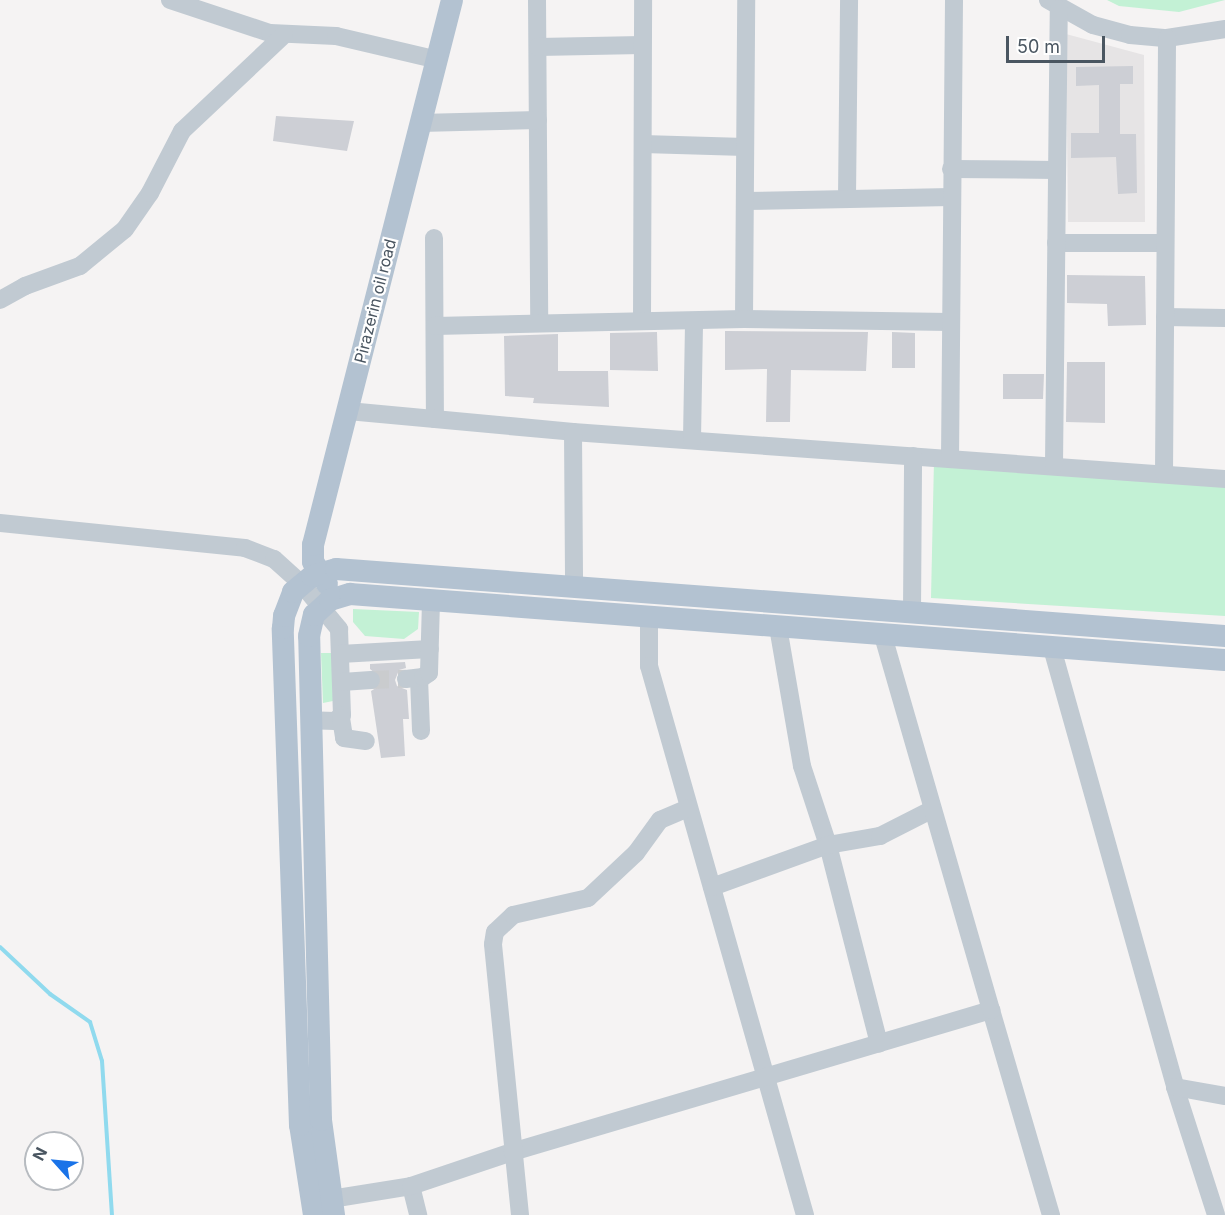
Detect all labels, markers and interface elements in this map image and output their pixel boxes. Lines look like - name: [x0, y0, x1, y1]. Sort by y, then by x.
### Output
- scale bar: [1009, 24, 1108, 62]
- text: 50 m: [1017, 36, 1060, 57]
- street label: Pirazerin oil road: [350, 237, 400, 365]
- north arrow: [24, 1131, 84, 1191]
- text: N: [28, 1144, 51, 1164]

